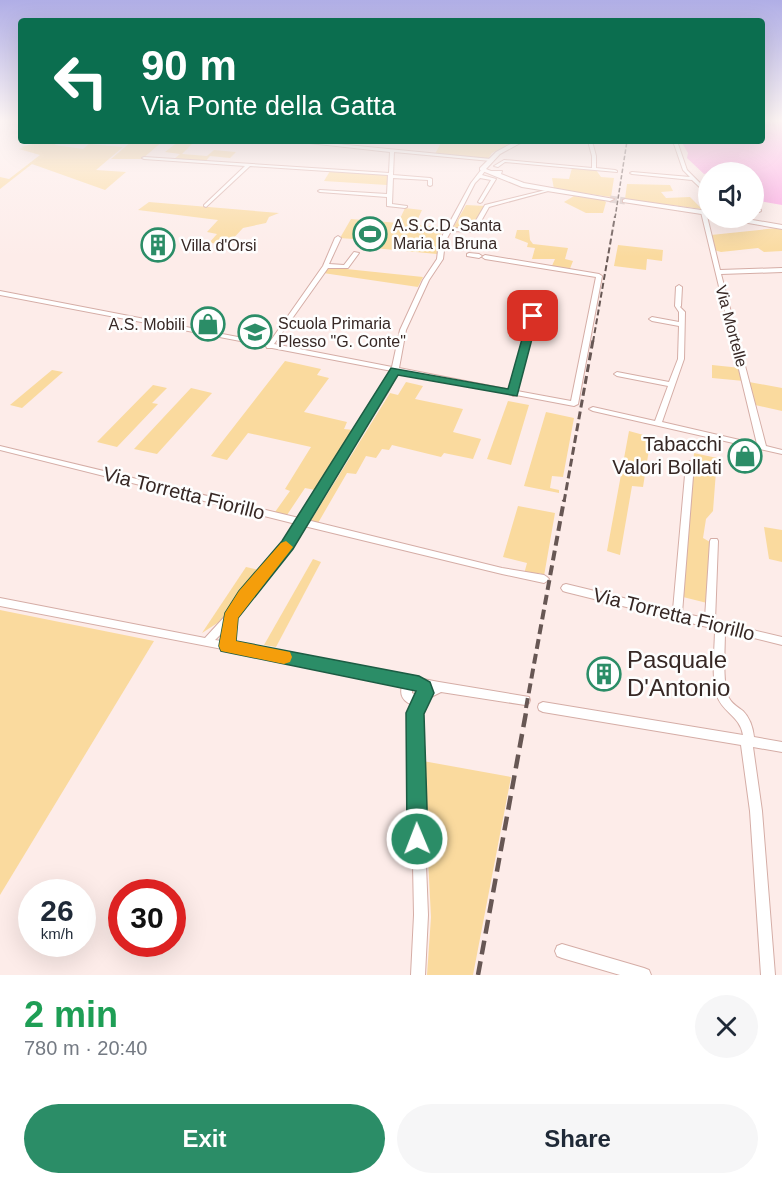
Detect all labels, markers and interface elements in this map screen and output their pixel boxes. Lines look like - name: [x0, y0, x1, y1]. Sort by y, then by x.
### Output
- icon: left: [42, 42, 120, 120]
- text: 90 m: [141, 42, 237, 89]
- text: Via Ponte della Gatta: [141, 91, 396, 121]
- map controls: [698, 162, 764, 228]
- button: sound: [698, 162, 764, 228]
- sports icon: A.S.C.D. Santa Maria la Bruna: [352, 216, 388, 252]
- place label: A.S.C.D. Santa Maria la Bruna: [393, 217, 502, 252]
- building icon: Villa d'Orsi: [140, 227, 176, 263]
- place label: Villa d'Orsi: [181, 237, 257, 254]
- street label: Via Mortelle: [712, 283, 751, 369]
- pin: [507, 290, 558, 341]
- icon: arrive: [516, 299, 549, 332]
- shop icon: A.S. Mobili: [190, 306, 226, 342]
- school or university icon: Scuola Primaria Plesso "G. Conte": [237, 314, 273, 350]
- place label: Scuola Primaria Plesso "G. Conte": [278, 315, 406, 350]
- place label: A.S. Mobili: [109, 316, 185, 333]
- place label: Tabacchi Valori Bollati: [612, 433, 722, 478]
- shop icon: Tabacchi Valori Bollati: [727, 438, 763, 474]
- street label: Via Torretta Fiorillo: [101, 462, 267, 524]
- street label: Via Torretta Fiorillo: [591, 583, 757, 645]
- place label: Pasquale D'Antonio: [627, 646, 730, 701]
- building icon: Pasquale D'Antonio: [586, 656, 622, 692]
- position arrow: [385, 807, 449, 871]
- speed limit sign: 30: [108, 879, 186, 957]
- text: 26: [40, 894, 74, 927]
- text: km/h: [41, 925, 73, 942]
- text: 2 min: [24, 994, 118, 1035]
- button: close: [695, 995, 758, 1058]
- text: 780 m · 20:40: [24, 1037, 147, 1059]
- button: Exit: [24, 1104, 385, 1173]
- button: Share: [397, 1104, 758, 1173]

